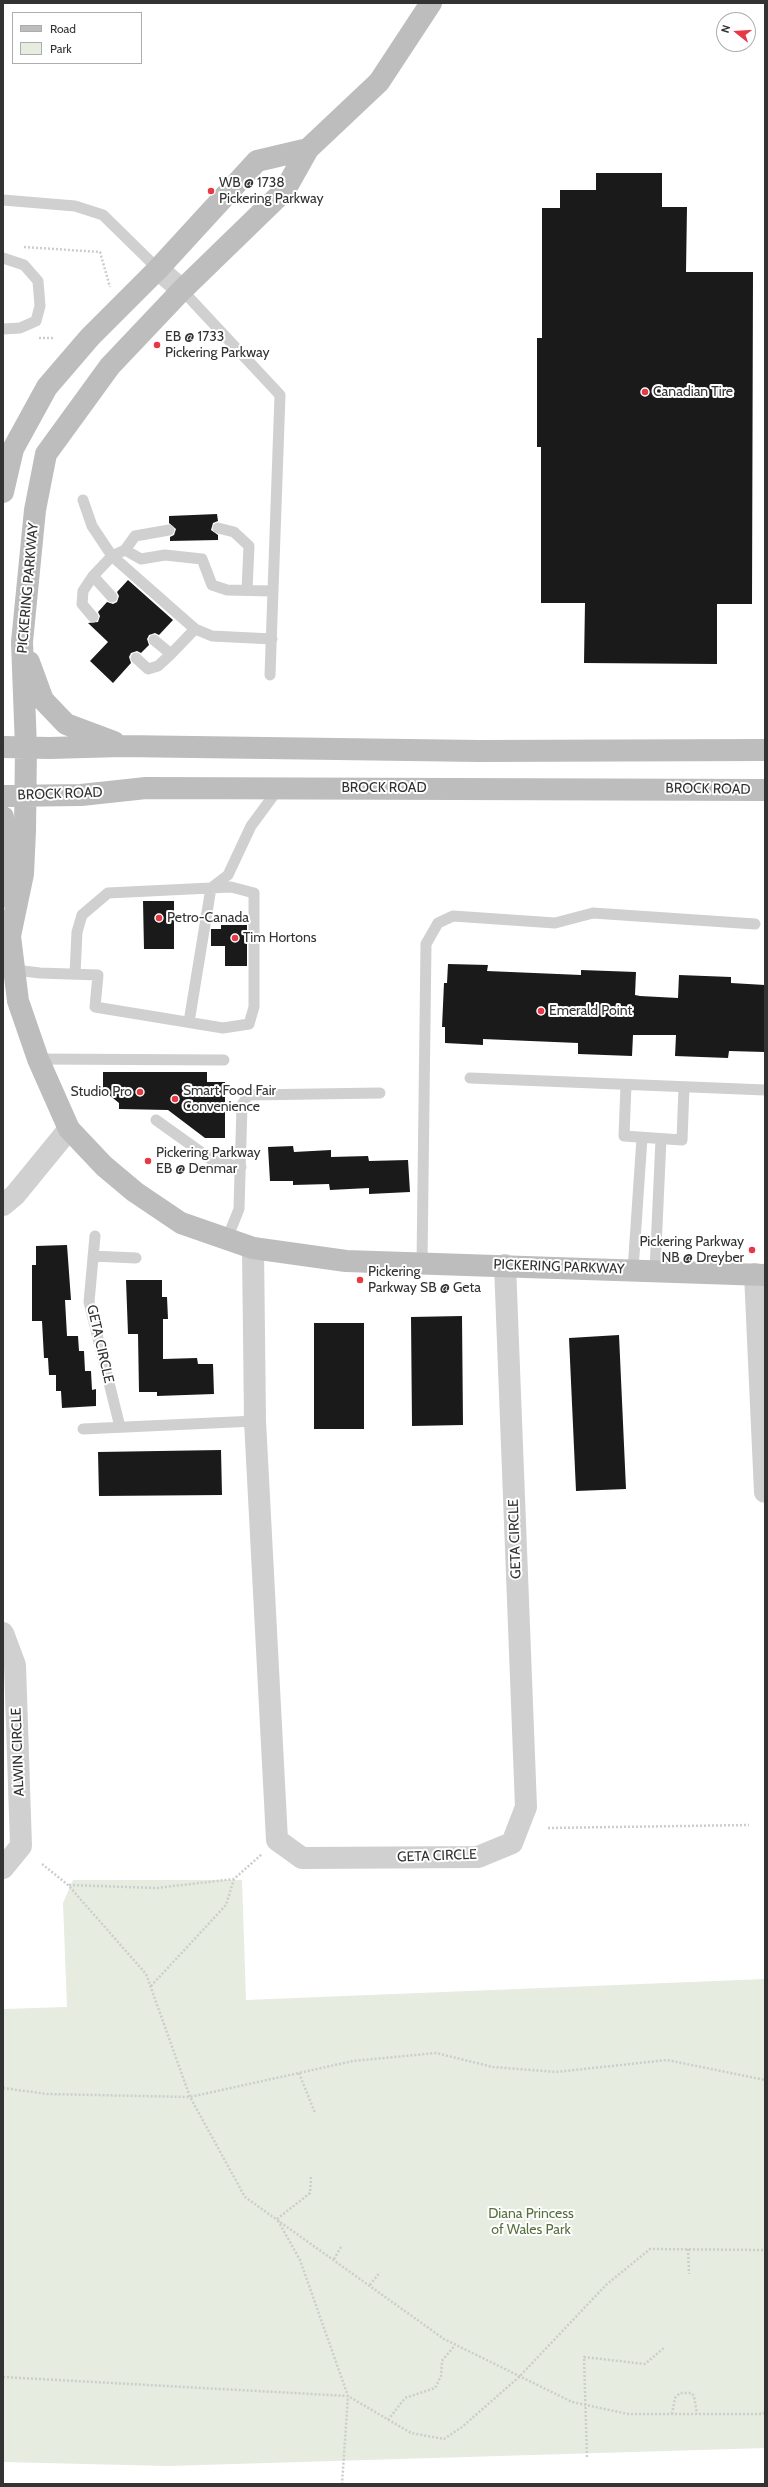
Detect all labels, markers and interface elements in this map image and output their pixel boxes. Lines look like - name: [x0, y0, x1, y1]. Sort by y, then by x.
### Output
- legend: [12, 12, 142, 64]
- north arrow: [716, 12, 756, 52]
- text: Road: [50, 21, 76, 36]
- text: N: [718, 23, 733, 35]
- text: Park: [50, 41, 72, 56]
- place label: WB @ 1738 Pickering Parkway: [219, 175, 324, 208]
- marker: WB @ 1738 Pickering Parkway: [206, 186, 216, 196]
- place label: EB @ 1733 Pickering Parkway: [165, 329, 270, 362]
- marker: EB @ 1733 Pickering Parkway: [152, 340, 162, 350]
- place label: Canadian Tire: [653, 384, 733, 400]
- marker: Canadian Tire: [640, 387, 650, 397]
- street label: PICKERING PARKWAY: [14, 522, 42, 654]
- street label: BROCK ROAD: [341, 780, 427, 796]
- street label: BROCK ROAD: [665, 780, 751, 798]
- street label: BROCK ROAD: [17, 784, 103, 804]
- place label: Petro-Canada: [167, 910, 249, 926]
- marker: Petro-Canada: [154, 913, 164, 923]
- place label: Tim Hortons: [243, 930, 317, 946]
- marker: Tim Hortons: [230, 933, 240, 943]
- place label: Emerald Point: [549, 1003, 632, 1019]
- marker: Emerald Point: [536, 1006, 546, 1016]
- place label: Smart Food Fair Convenience: [183, 1083, 276, 1116]
- place label: Studio Pro: [71, 1084, 132, 1100]
- marker: Studio Pro: [135, 1087, 145, 1097]
- marker: Smart Food Fair Convenience: [170, 1094, 180, 1104]
- place label: Pickering Parkway EB @ Denmar: [156, 1145, 261, 1178]
- marker: Pickering Parkway EB @ Denmar: [143, 1156, 153, 1166]
- place label: Pickering Parkway NB @ Dreyber: [639, 1234, 744, 1266]
- marker: Pickering Parkway NB @ Dreyber: [747, 1245, 757, 1255]
- street label: PICKERING PARKWAY: [493, 1256, 625, 1278]
- place label: Pickering Parkway SB @ Geta: [368, 1264, 481, 1296]
- marker: Pickering Parkway SB @ Geta: [355, 1275, 365, 1285]
- street label: GETA CIRCLE: [83, 1303, 117, 1385]
- street label: GETA CIRCLE: [505, 1499, 525, 1579]
- street label: ALWIN CIRCLE: [8, 1707, 28, 1797]
- street label: GETA CIRCLE: [397, 1846, 477, 1866]
- park label: Diana Princess of Wales Park: [488, 2206, 574, 2238]

